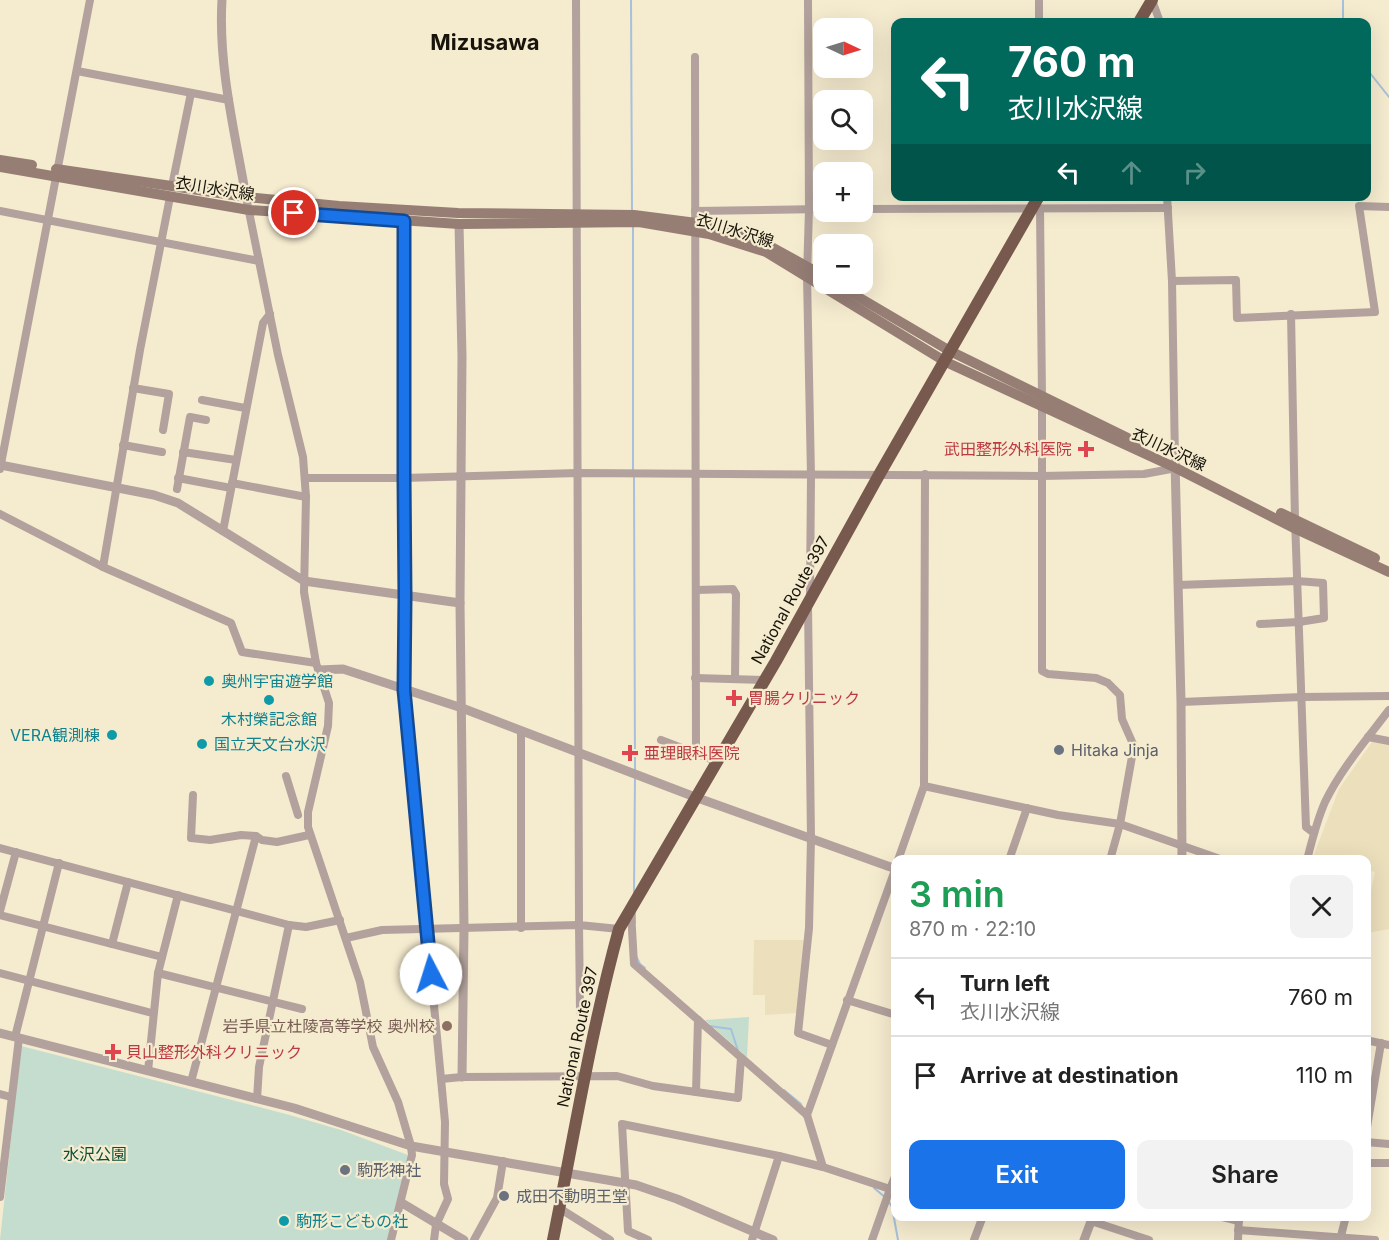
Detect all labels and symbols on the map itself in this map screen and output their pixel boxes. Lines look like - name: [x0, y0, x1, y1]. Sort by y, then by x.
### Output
- north arrow: [813, 18, 873, 78]
- district label: Mizusawa: [430, 29, 540, 55]
- street label: 衣川水沢線: [174, 172, 256, 204]
- pin: [268, 187, 319, 238]
- street label: 衣川水沢線: [694, 209, 776, 251]
- street label: 衣川水沢線: [1129, 423, 1209, 475]
- place label: 武田整形外科医院: [944, 439, 1072, 459]
- marker: 武田整形外科医院: [1077, 440, 1095, 458]
- street label: National Route 397: [747, 533, 833, 667]
- place label: 奥州宇宙遊学館: [221, 671, 333, 691]
- marker: 奥州宇宙遊学館: [202, 674, 216, 688]
- place label: 胃腸クリニック: [748, 688, 860, 708]
- marker: 胃腸クリニック: [725, 689, 743, 707]
- marker: 木村榮記念館: [262, 693, 276, 707]
- place label: 木村榮記念館: [221, 709, 317, 729]
- place label: VERA観測棟: [10, 725, 100, 745]
- marker: VERA観測棟: [105, 728, 119, 742]
- place label: 国立天文台水沢: [214, 734, 326, 754]
- marker: 国立天文台水沢: [195, 737, 209, 751]
- place label: Hitaka Jinja: [1071, 740, 1159, 760]
- place label: 亜理眼科医院: [644, 743, 740, 763]
- marker: Hitaka Jinja: [1052, 743, 1066, 757]
- marker: 亜理眼科医院: [621, 744, 639, 762]
- position arrow: [399, 942, 463, 1006]
- street label: National Route 397: [552, 965, 602, 1109]
- place label: 岩手県立杜陵高等学校 奥州校: [222, 1016, 435, 1036]
- marker: 岩手県立杜陵高等学校 奥州校: [440, 1019, 454, 1033]
- place label: 貝山整形外科クリニック: [126, 1042, 302, 1062]
- marker: 貝山整形外科クリニック: [104, 1043, 122, 1061]
- park label: 水沢公園: [63, 1144, 127, 1164]
- place label: 駒形神社: [357, 1160, 421, 1180]
- marker: 駒形神社: [338, 1163, 352, 1177]
- place label: 成田不動明王堂: [516, 1186, 628, 1206]
- marker: 成田不動明王堂: [497, 1189, 511, 1203]
- place label: 駒形こどもの社: [296, 1211, 408, 1231]
- marker: 駒形こどもの社: [277, 1214, 291, 1228]

